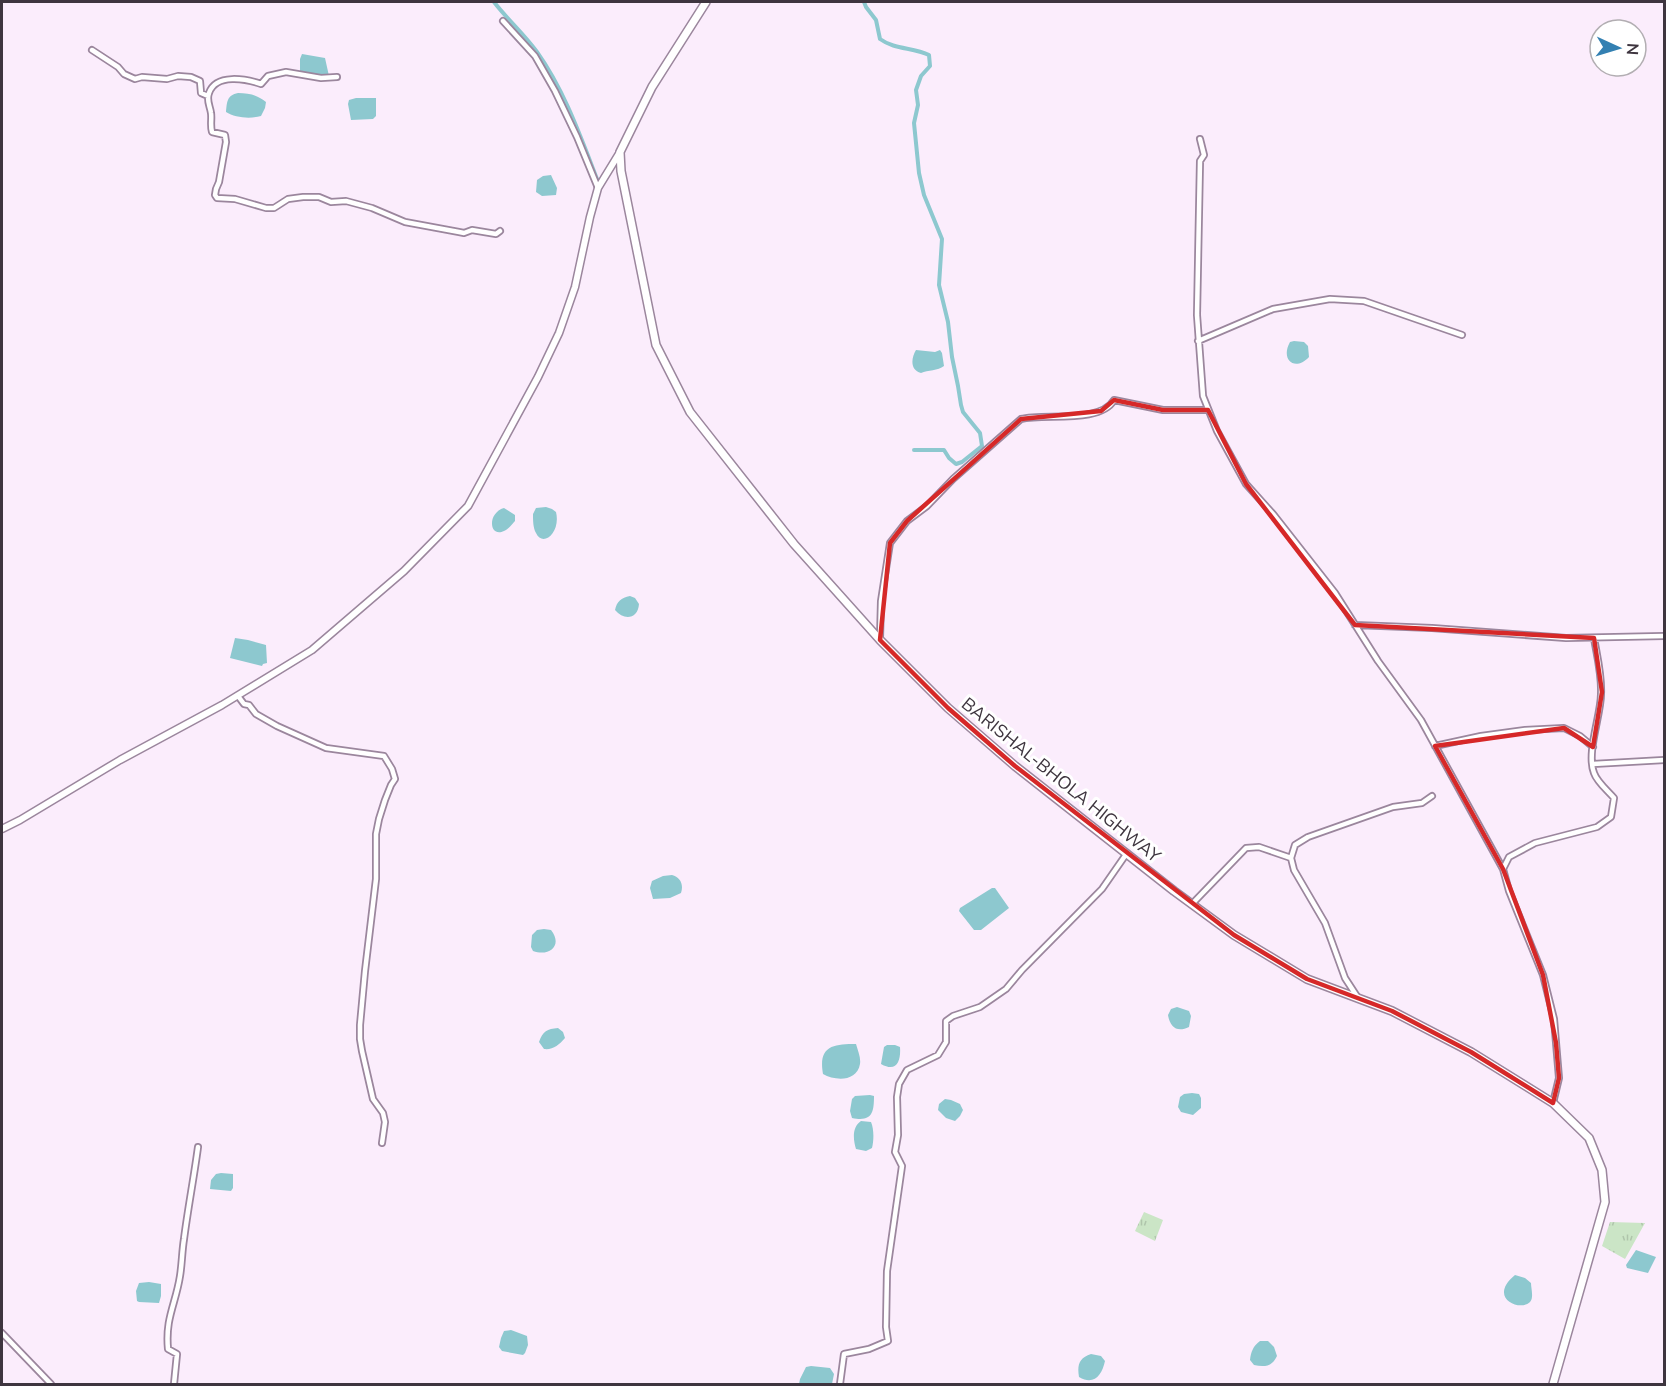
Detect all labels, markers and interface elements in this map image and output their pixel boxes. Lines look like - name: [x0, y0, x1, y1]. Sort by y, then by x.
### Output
- north arrow: [1588, 18, 1648, 78]
- text: N: [1621, 42, 1643, 56]
- street label: BARISHAL-BHOLA HIGHWAY: [956, 692, 1166, 868]

